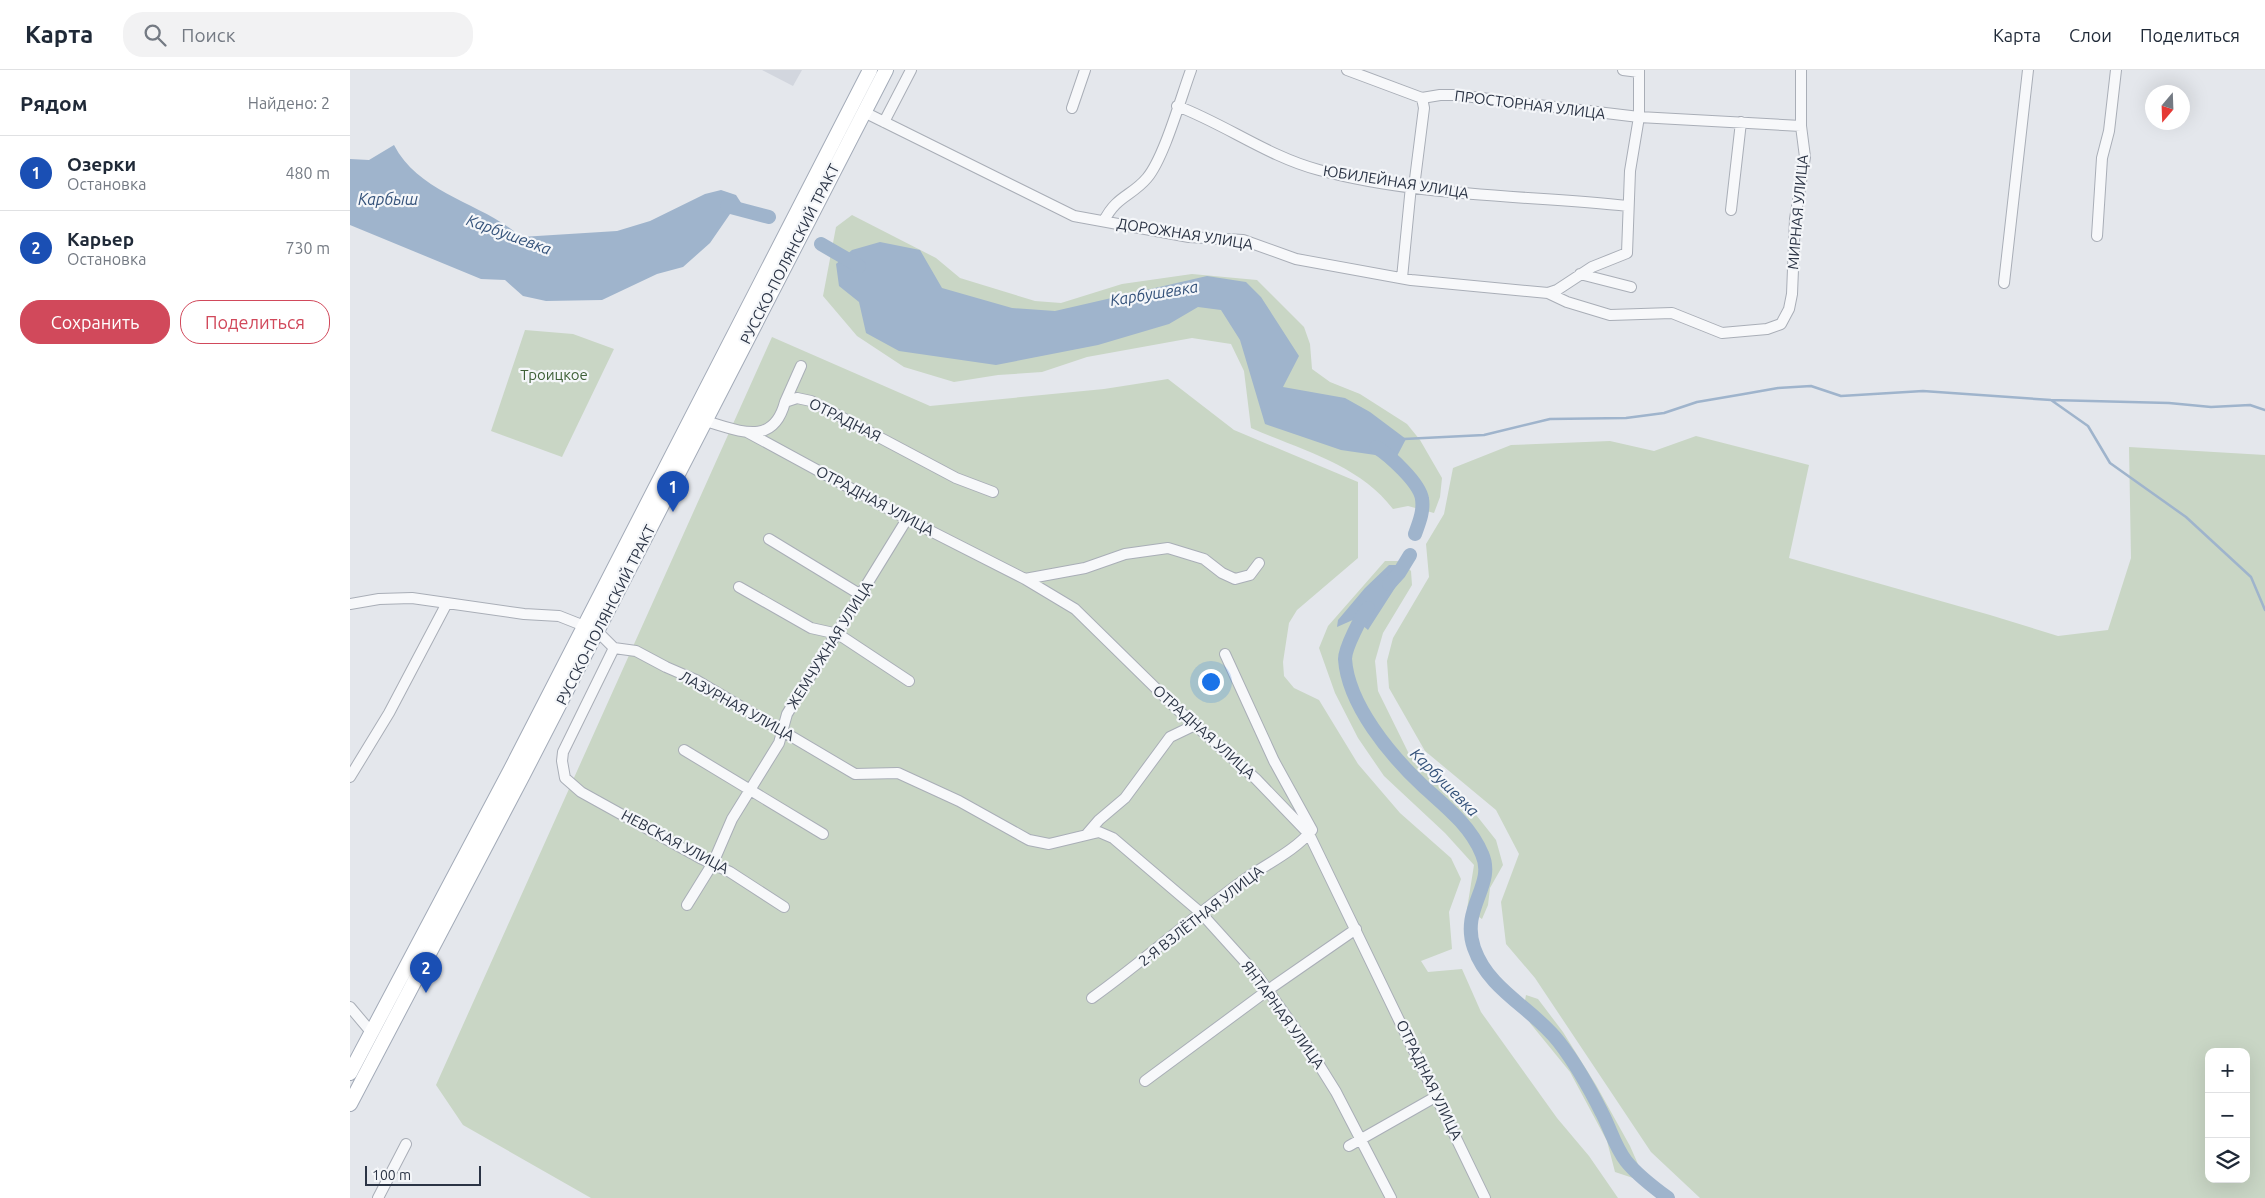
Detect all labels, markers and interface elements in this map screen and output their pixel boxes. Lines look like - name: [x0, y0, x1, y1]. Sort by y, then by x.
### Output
- search box: [123, 12, 473, 57]
- text: Карта: [25, 21, 93, 48]
- icon: search: [141, 21, 169, 49]
- text: Поиск: [181, 24, 235, 46]
- text: Карта: [1993, 25, 2041, 45]
- text: Слои: [2069, 25, 2112, 45]
- text: Поделиться: [2140, 25, 2240, 45]
- north arrow: [2145, 85, 2190, 130]
- street label: ПРОСТОРНАЯ УЛИЦА: [1454, 87, 1607, 122]
- text: Рядом: [20, 91, 88, 115]
- text: Найдено: 2: [248, 94, 330, 112]
- text: Озерки: [67, 153, 136, 175]
- street label: МИРНАЯ УЛИЦА: [1784, 154, 1811, 270]
- street label: РУССКО-ПОЛЯНСКИЙ ТРАКТ: [737, 160, 843, 347]
- street label: ЮБИЛЕЙНАЯ УЛИЦА: [1322, 162, 1470, 201]
- text: 1: [31, 164, 41, 182]
- text: 480 m: [285, 164, 330, 182]
- text: Остановка: [67, 175, 146, 193]
- water label: Карбыш: [358, 190, 418, 208]
- water label: Карбушевка: [464, 210, 554, 258]
- street label: ДОРОЖНАЯ УЛИЦА: [1116, 214, 1255, 253]
- text: Карьер: [67, 228, 134, 250]
- text: 2: [31, 239, 41, 257]
- text: 730 m: [285, 239, 330, 257]
- text: Остановка: [67, 250, 146, 268]
- water label: Карбушевка: [1109, 277, 1200, 309]
- button: Сохранить: [20, 300, 170, 344]
- button: Поделиться: [180, 300, 330, 344]
- park label: Троицкое: [520, 366, 588, 383]
- street label: ОТРАДНАЯ: [806, 394, 884, 445]
- street label: ОТРАДНАЯ УЛИЦА: [813, 462, 937, 539]
- pin: 1: [657, 471, 689, 512]
- street label: РУССКО-ПОЛЯНСКИЙ ТРАКТ: [553, 521, 659, 708]
- street label: ЖЕМЧУЖНАЯ УЛИЦА: [783, 577, 876, 712]
- street label: ЛАЗУРНАЯ УЛИЦА: [677, 667, 798, 744]
- your location: [1198, 669, 1224, 695]
- street label: ОТРАДНАЯ УЛИЦА: [1150, 681, 1259, 782]
- water label: Карбушевка: [1407, 744, 1483, 820]
- street label: НЕВСКАЯ УЛИЦА: [619, 806, 732, 877]
- street label: 2-Я ВЗЛЁТНАЯ УЛИЦА: [1135, 862, 1267, 969]
- pin: 2: [410, 952, 442, 993]
- street label: ЯНТАРНАЯ УЛИЦА: [1239, 958, 1328, 1072]
- street label: ОТРАДНАЯ УЛИЦА: [1393, 1017, 1466, 1143]
- map controls: [2205, 1048, 2250, 1183]
- button: +: [2205, 1048, 2250, 1093]
- button: −: [2205, 1093, 2250, 1138]
- button: layers: [2205, 1138, 2250, 1183]
- scale bar: [365, 1163, 481, 1186]
- text: 100 m: [372, 1167, 411, 1183]

